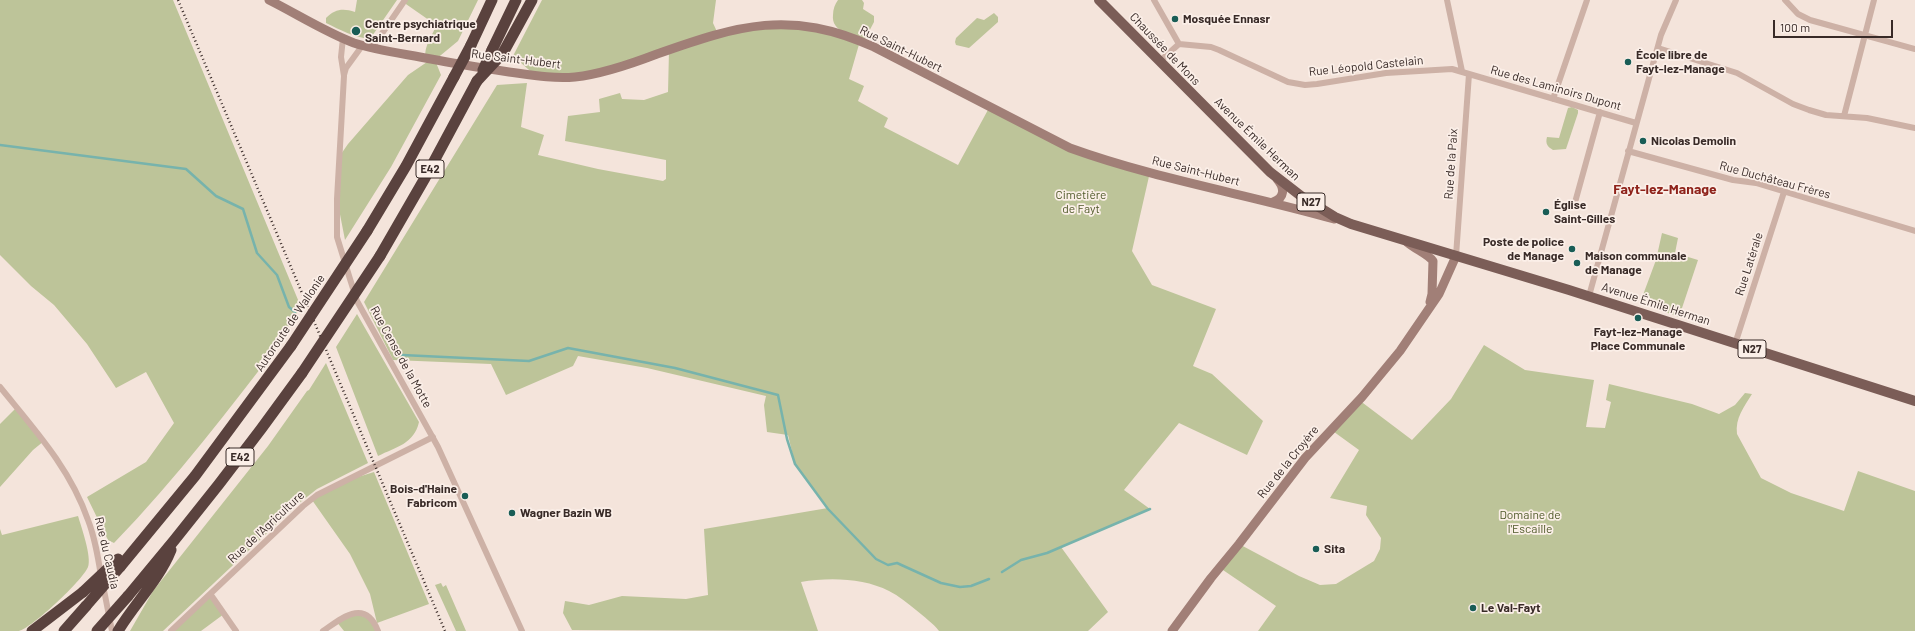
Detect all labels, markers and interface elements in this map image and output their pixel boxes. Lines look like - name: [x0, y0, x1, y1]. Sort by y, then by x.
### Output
- street label: Chaussée de Mons: [1127, 10, 1203, 88]
- place label: Mosquée Ennasr: [1183, 12, 1270, 26]
- scale bar: [1775, 12, 1895, 38]
- marker: Mosquée Ennasr: [1170, 14, 1180, 24]
- place label: Centre psychiatrique Saint-Bernard: [365, 17, 476, 45]
- text: 100 m: [1780, 20, 1810, 34]
- street label: Rue Saint-Hubert: [857, 23, 945, 75]
- marker: Centre psychiatrique Saint-Bernard: [350, 25, 362, 37]
- street label: Rue Saint-Hubert: [470, 46, 562, 72]
- place label: École libre de Fayt-lez-Manage: [1636, 48, 1725, 76]
- street label: Rue Léopold Castelain: [1308, 53, 1424, 79]
- marker: École libre de Fayt-lez-Manage: [1623, 57, 1633, 67]
- street label: Rue des Laminoirs Dupont: [1489, 62, 1623, 114]
- street label: Avenue Émile Herman: [1211, 94, 1303, 184]
- street label: Rue de la Paix: [1441, 128, 1461, 200]
- place label: Nicolas Demolin: [1651, 134, 1736, 148]
- marker: Nicolas Demolin: [1638, 136, 1648, 146]
- street label: Rue Saint-Hubert: [1151, 153, 1241, 189]
- street label: Rue Duchâteau Frères: [1718, 158, 1832, 202]
- road number: E42: [416, 160, 444, 178]
- district label: Fayt-lez-Manage: [1613, 181, 1717, 197]
- park label: Cimetière de Fayt: [1055, 188, 1107, 216]
- road number: N27: [1297, 193, 1325, 211]
- place label: Église Saint-Gilles: [1554, 198, 1615, 226]
- marker: Église Saint-Gilles: [1541, 207, 1551, 217]
- street label: Rue Latérale: [1732, 231, 1766, 297]
- place label: Poste de police de Manage: [1483, 235, 1564, 263]
- marker: Poste de police de Manage: [1567, 244, 1577, 254]
- place label: Maison communale de Manage: [1585, 249, 1687, 277]
- marker: Maison communale de Manage: [1572, 258, 1582, 268]
- street label: Autoroute de Wallonie: [252, 272, 328, 374]
- street label: Avenue Émile Herman: [1600, 280, 1712, 328]
- street label: Rue Cense de la Motte: [367, 304, 435, 410]
- marker: Fayt-lez-Manage Place Communale: [1633, 313, 1643, 323]
- place label: Fayt-lez-Manage Place Communale: [1591, 325, 1685, 353]
- road number: N27: [1738, 340, 1766, 358]
- street label: Rue de la Croyère: [1254, 423, 1322, 501]
- road number: E42: [226, 448, 254, 466]
- place label: Bois-d'Haine Fabricom: [390, 482, 457, 510]
- street label: Rue de l'Agriculture: [225, 488, 307, 566]
- marker: Bois-d'Haine Fabricom: [460, 491, 470, 501]
- place label: Wagner Bazin WB: [520, 506, 612, 520]
- marker: Wagner Bazin WB: [507, 508, 517, 518]
- park label: Domaine de l'Escaille: [1499, 508, 1561, 536]
- street label: Rue du Caudia: [92, 516, 122, 590]
- place label: Sita: [1324, 542, 1345, 556]
- marker: Sita: [1311, 544, 1321, 554]
- place label: Le Val-Fayt: [1481, 601, 1541, 615]
- marker: Le Val-Fayt: [1468, 603, 1478, 613]

